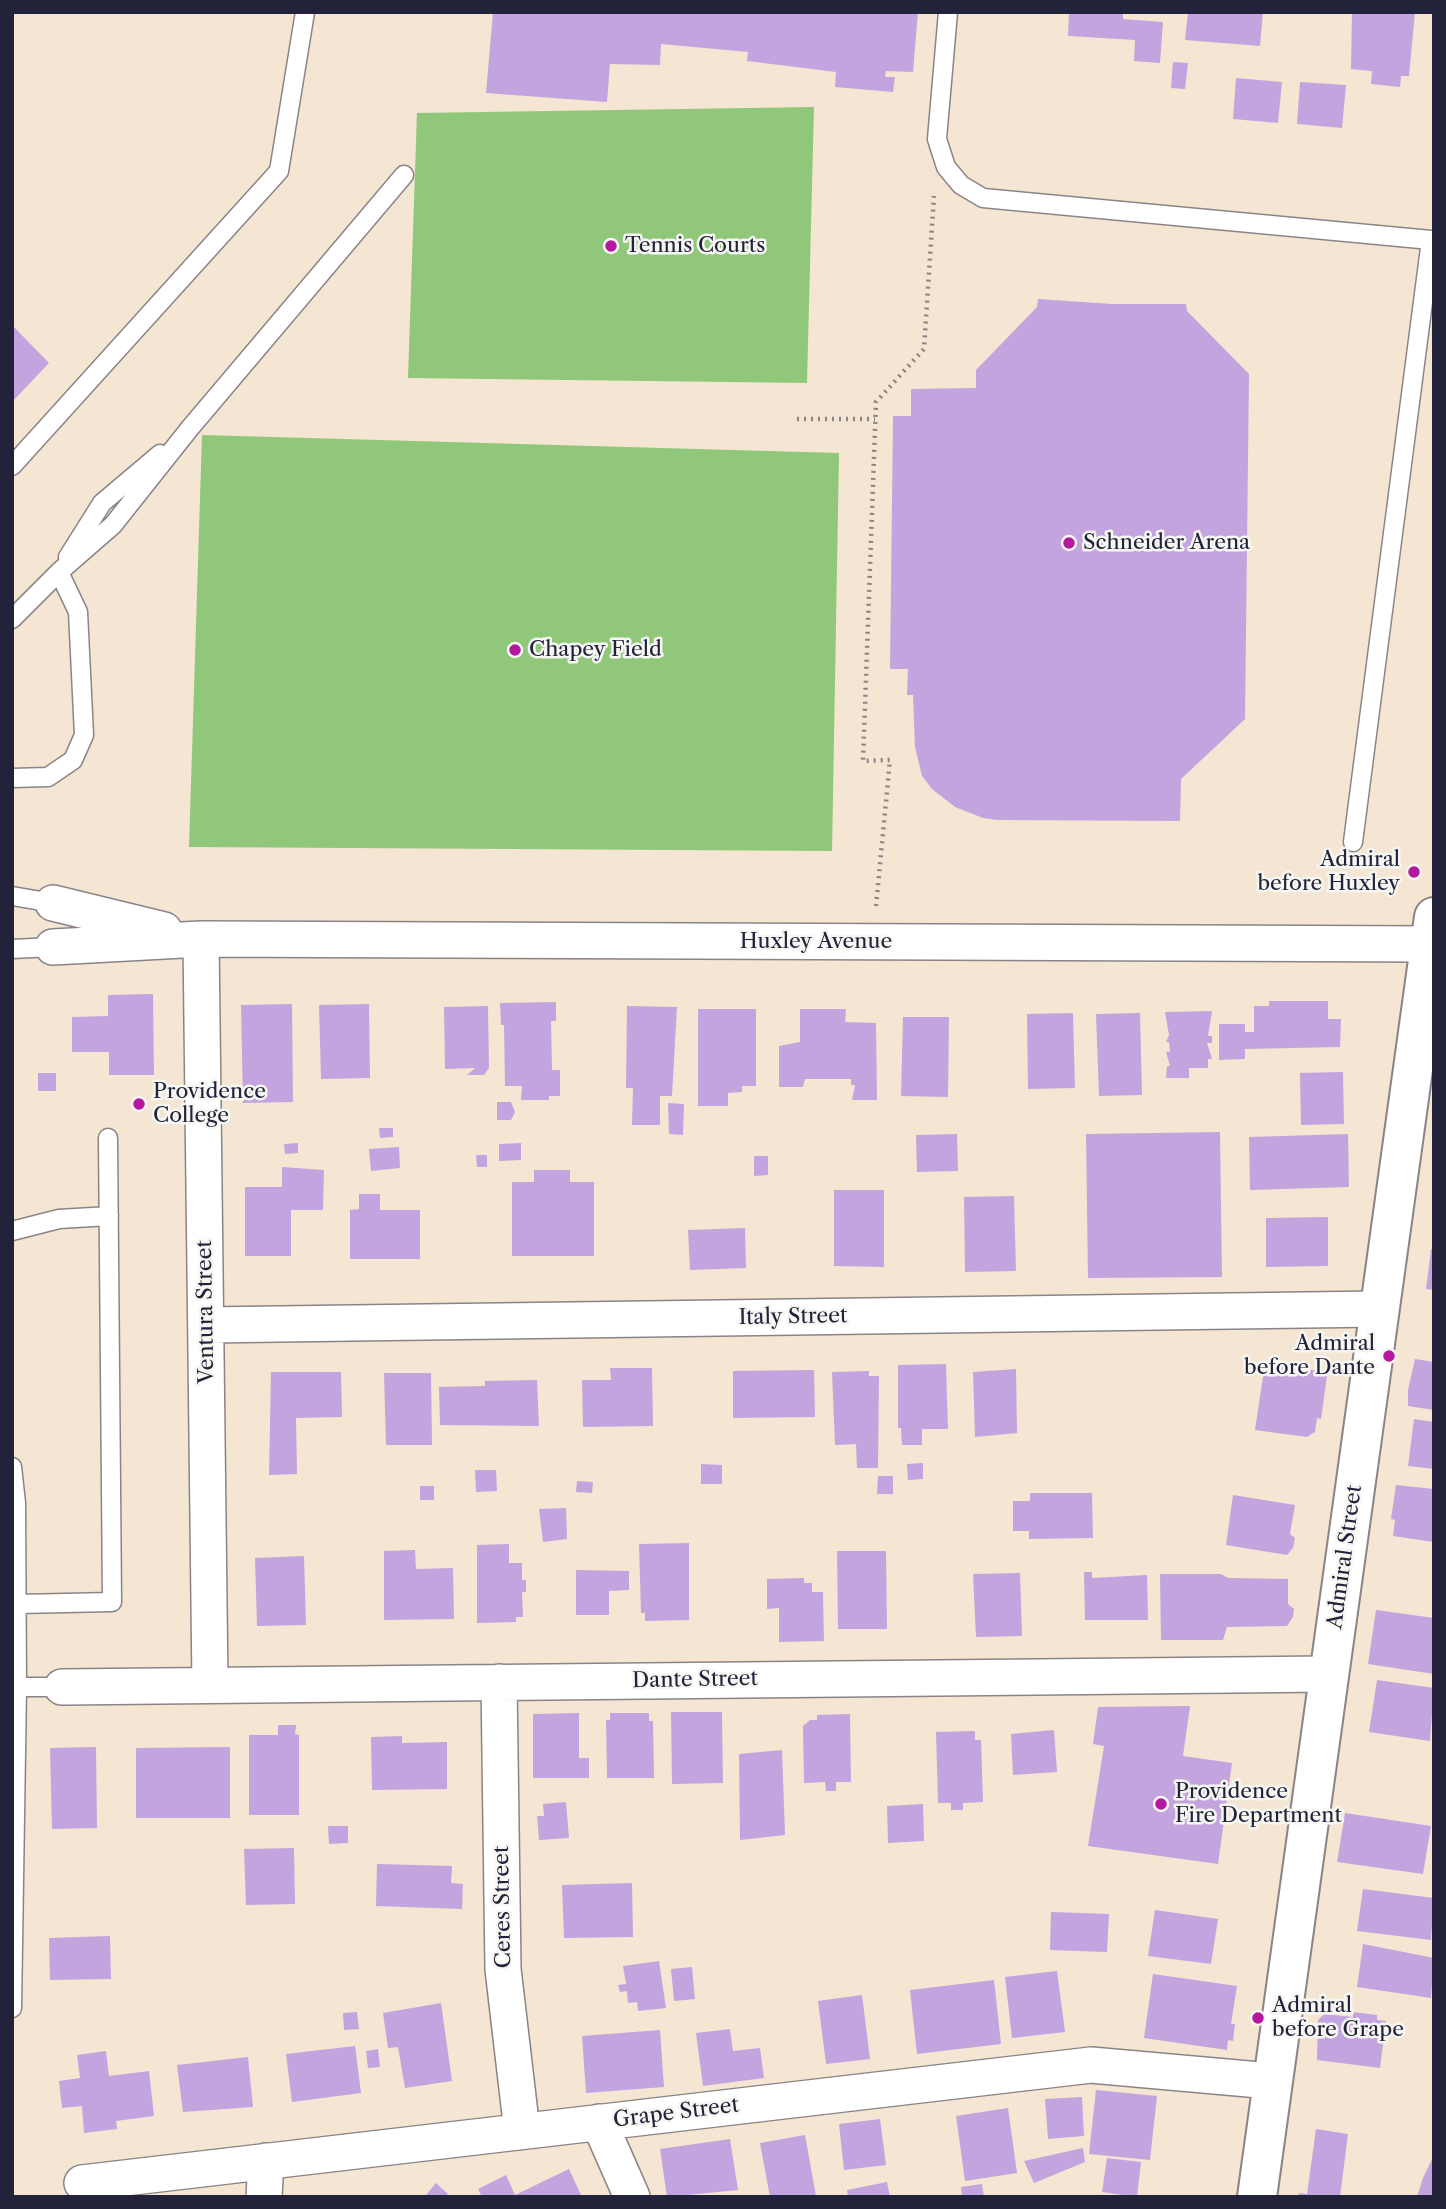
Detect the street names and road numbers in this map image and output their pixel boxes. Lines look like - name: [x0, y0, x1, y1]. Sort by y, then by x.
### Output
- street label: Huxley Avenue: [740, 929, 892, 955]
- street label: Ventura Street: [192, 1240, 220, 1384]
- street label: Italy Street: [738, 1303, 848, 1331]
- street label: Admiral Street: [1322, 1483, 1368, 1631]
- street label: Dante Street: [632, 1666, 758, 1694]
- street label: Ceres Street: [489, 1846, 517, 1968]
- street label: Grape Street: [612, 2093, 740, 2133]

